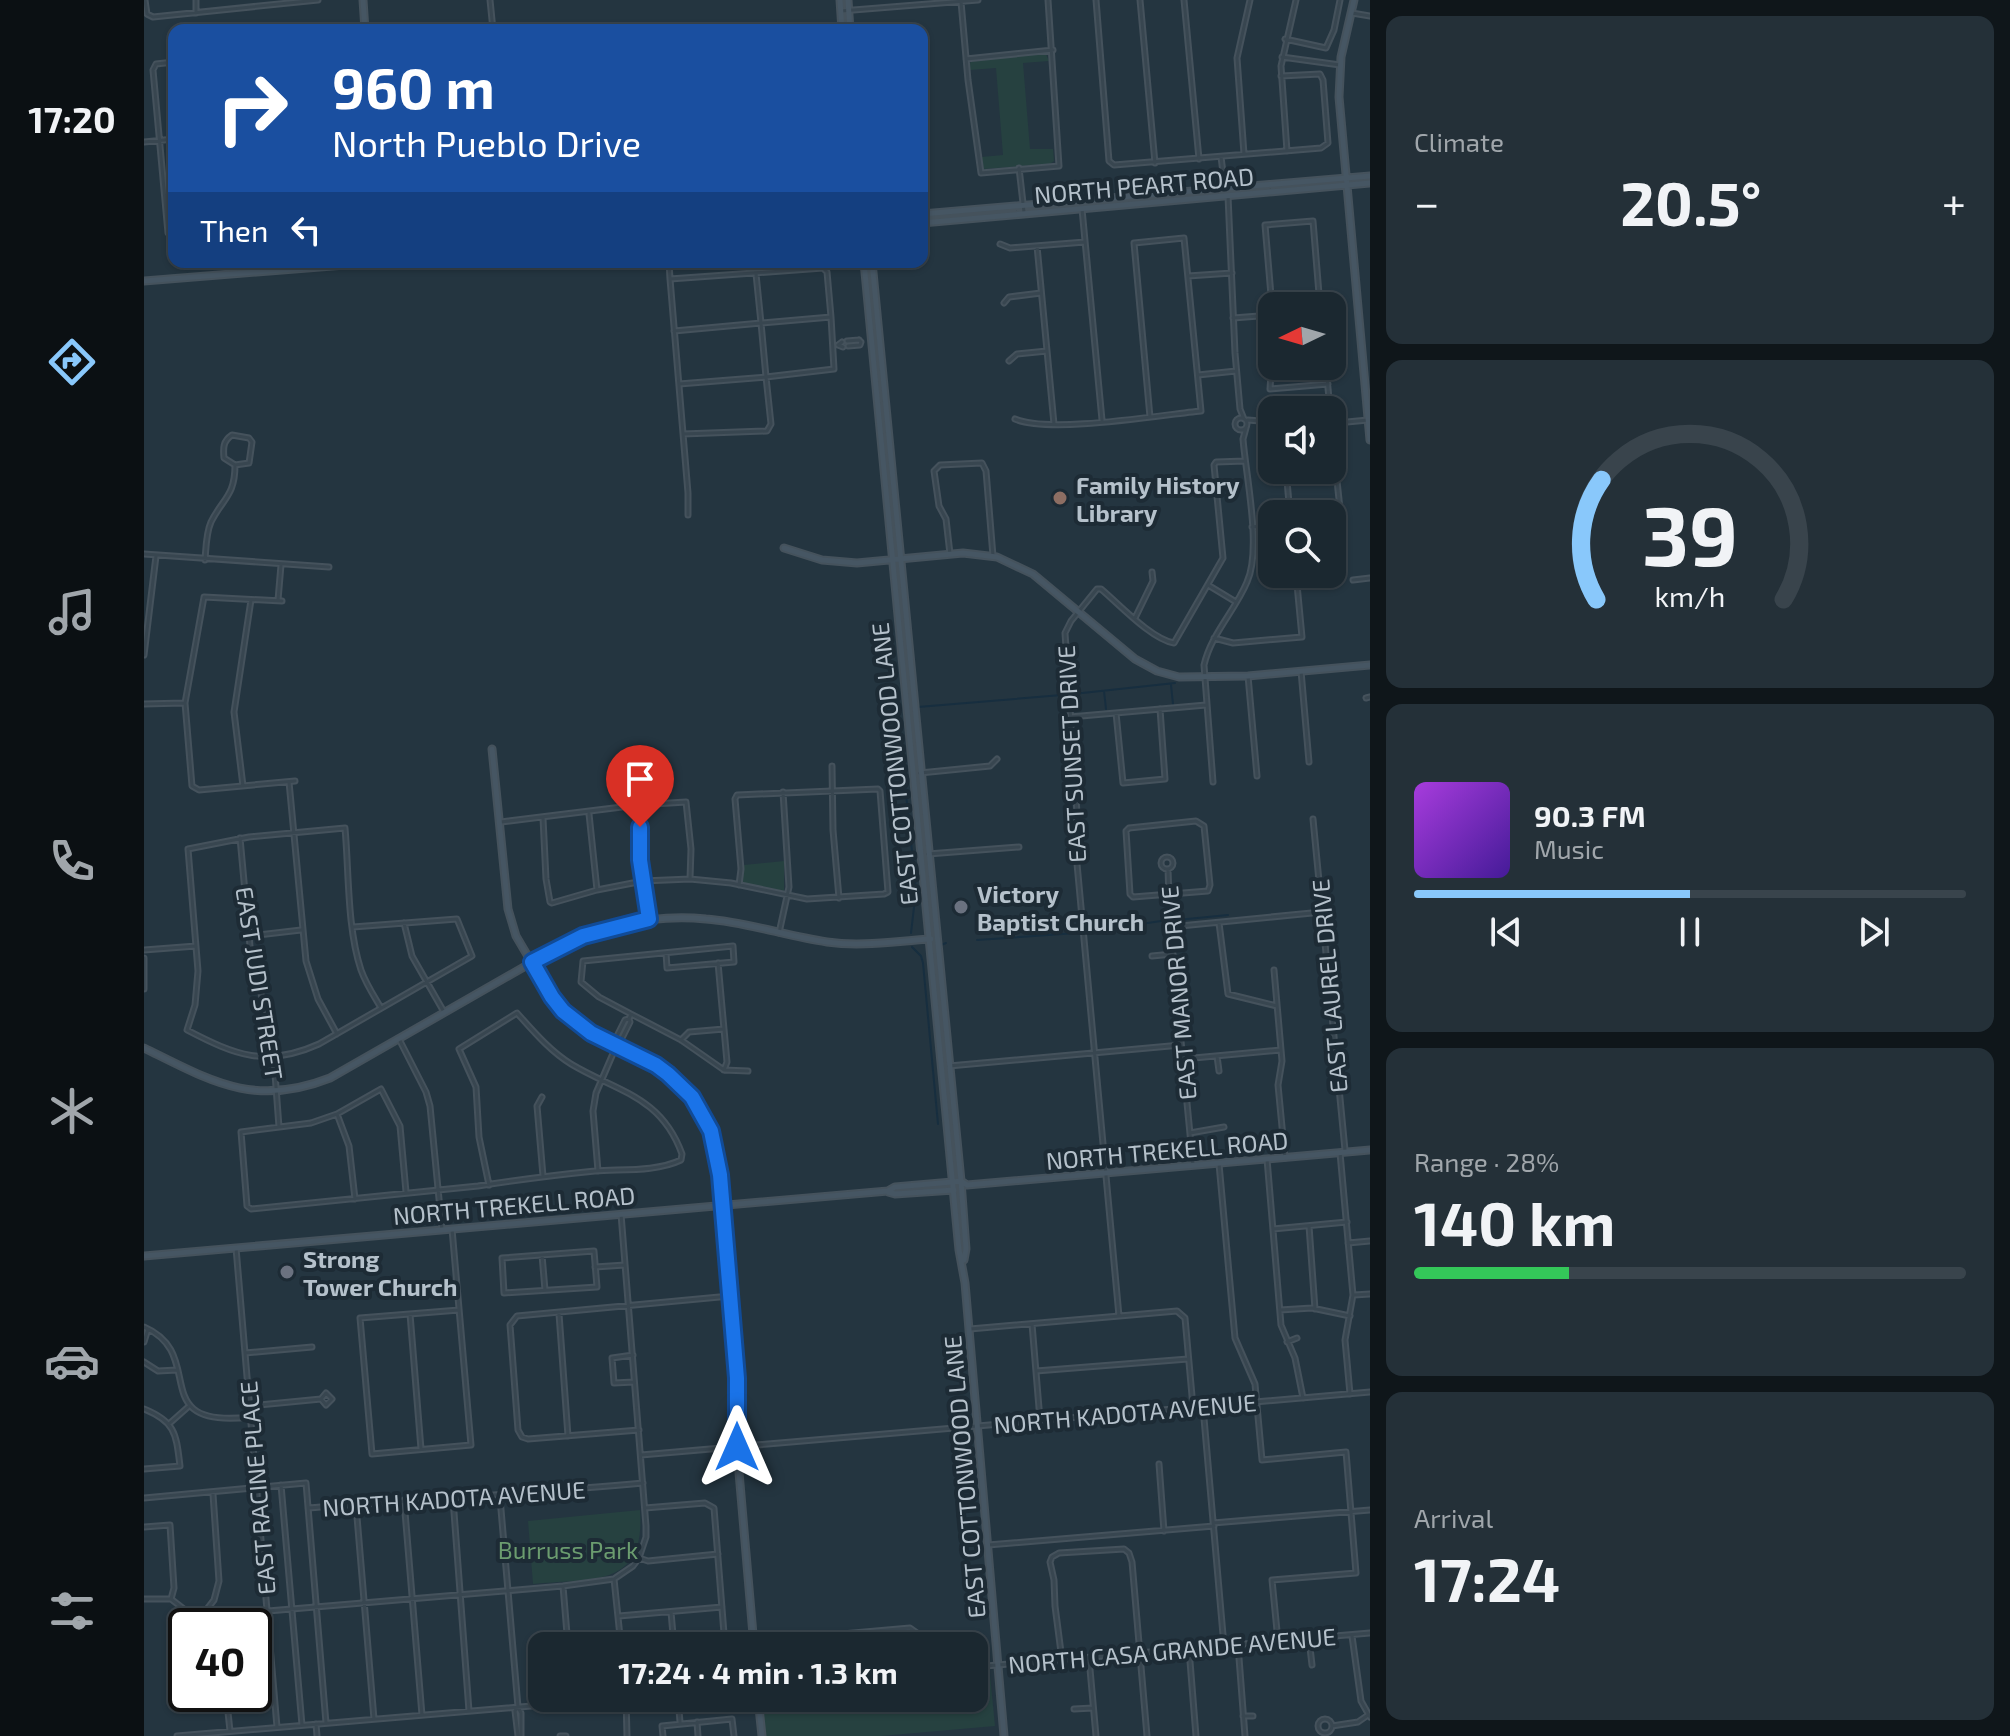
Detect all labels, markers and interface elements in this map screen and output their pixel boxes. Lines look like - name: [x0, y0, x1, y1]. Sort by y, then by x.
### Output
- text: 960 m: [332, 53, 495, 120]
- icon: right: [200, 56, 304, 160]
- text: 17:20: [28, 97, 116, 140]
- text: North Pueblo Drive: [332, 121, 641, 164]
- text: Climate: [1414, 126, 1504, 157]
- street label: NORTH PEART ROAD: [1033, 161, 1255, 209]
- text: 20.5°: [1620, 166, 1761, 238]
- text: −: [1414, 175, 1440, 228]
- text: +: [1942, 175, 1966, 228]
- icon: left: [284, 208, 328, 252]
- text: Then: [200, 212, 268, 248]
- north arrow: [1258, 292, 1346, 380]
- map controls: [1258, 292, 1346, 588]
- icon: directions: [44, 334, 100, 390]
- button: sound: [1258, 396, 1346, 484]
- place label: Family History Library: [1076, 470, 1240, 527]
- text: 39: [1642, 483, 1738, 583]
- marker: Family History Library: [1051, 489, 1069, 507]
- button: search: [1258, 500, 1346, 588]
- text: km/h: [1655, 578, 1725, 613]
- icon: music: [44, 584, 100, 640]
- street label: EAST COTTONWOOD LANE: [865, 621, 923, 907]
- street label: EAST SUNSET DRIVE: [1051, 645, 1091, 863]
- pin: [606, 745, 674, 827]
- icon: arrive: [618, 757, 662, 801]
- text: 90.3 FM: [1534, 797, 1646, 833]
- icon: phone: [44, 833, 100, 889]
- text: Music: [1534, 833, 1604, 864]
- street label: EAST LAUREL DRIVE: [1305, 878, 1353, 1094]
- place label: Victory Baptist Church: [977, 879, 1144, 936]
- street label: EAST JUDI STREET: [230, 884, 290, 1082]
- street label: EAST MANOR DRIVE: [1154, 885, 1202, 1101]
- marker: Victory Baptist Church: [952, 898, 970, 916]
- icon: previous: [1484, 910, 1528, 954]
- icon: pause: [1668, 910, 1712, 954]
- icon: next: [1852, 910, 1896, 954]
- icon: climate: [44, 1083, 100, 1139]
- street label: NORTH TREKELL ROAD: [1045, 1125, 1289, 1175]
- text: Range · 28%: [1414, 1146, 1559, 1177]
- street label: NORTH TREKELL ROAD: [392, 1180, 636, 1230]
- text: 140 km: [1414, 1186, 1615, 1258]
- place label: Strong Tower Church: [303, 1244, 457, 1301]
- marker: Strong Tower Church: [278, 1263, 296, 1281]
- icon: car: [44, 1333, 100, 1389]
- street label: EAST COTTONWOOD LANE: [937, 1334, 991, 1620]
- street label: EAST RACINE PLACE: [233, 1380, 281, 1596]
- street label: NORTH KADOTA AVENUE: [992, 1387, 1258, 1439]
- position arrow: [695, 1405, 779, 1489]
- street label: NORTH KADOTA AVENUE: [321, 1474, 587, 1522]
- text: Arrival: [1414, 1502, 1493, 1533]
- park label: Burruss Park: [498, 1535, 638, 1564]
- text: 17:24: [1414, 1542, 1560, 1614]
- icon: filters: [44, 1583, 100, 1639]
- speed limit sign: 40: [168, 1608, 272, 1712]
- street label: NORTH CASA GRANDE AVENUE: [1007, 1621, 1337, 1679]
- text: 17:24 · 4 min · 1.3 km: [618, 1654, 898, 1690]

